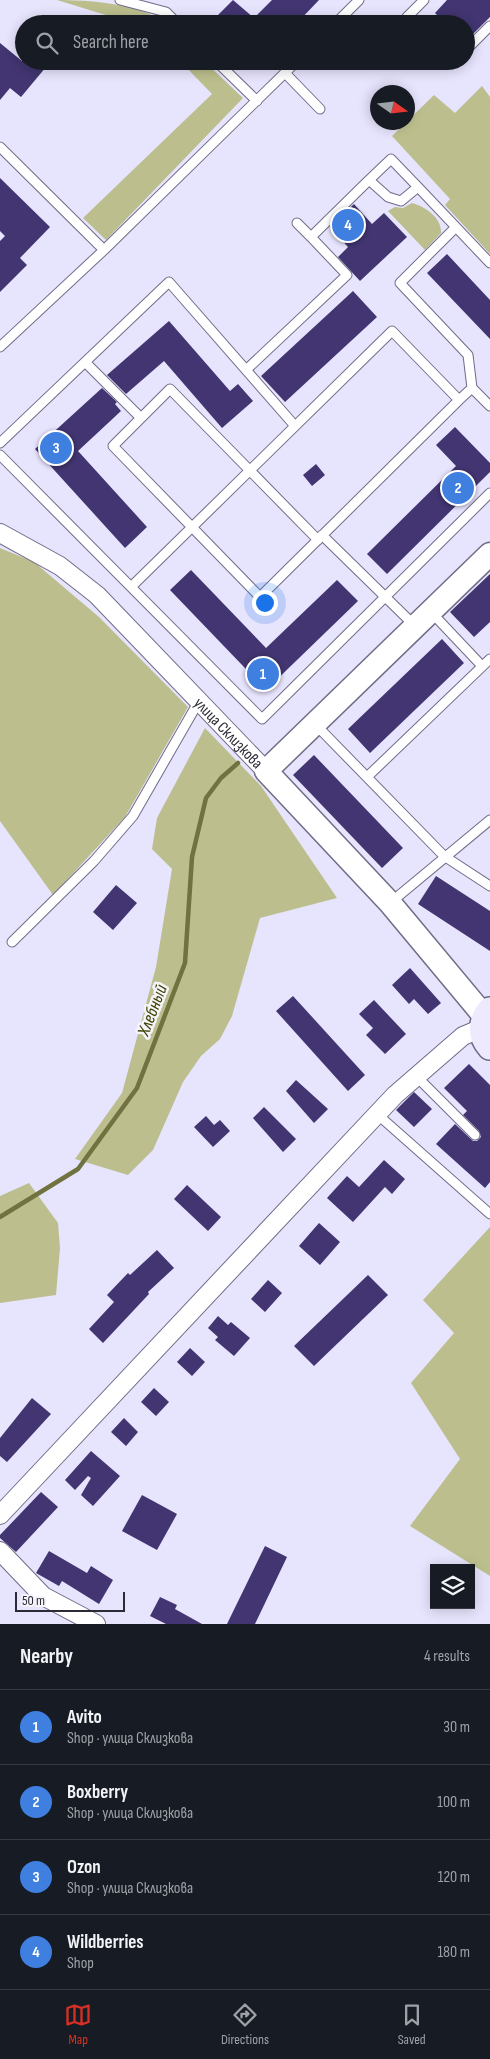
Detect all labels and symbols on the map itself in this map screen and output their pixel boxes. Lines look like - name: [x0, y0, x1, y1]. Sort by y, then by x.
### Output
- north arrow: [370, 85, 415, 130]
- pin: 4: [332, 206, 364, 244]
- pin: 3: [40, 429, 72, 467]
- pin: 2: [442, 469, 474, 507]
- your location: [252, 590, 278, 616]
- pin: 1: [247, 655, 279, 693]
- street label: улица Склизкова: [189, 694, 266, 773]
- water label: Хлебный: [133, 981, 172, 1040]
- scale bar: [15, 1589, 125, 1612]

